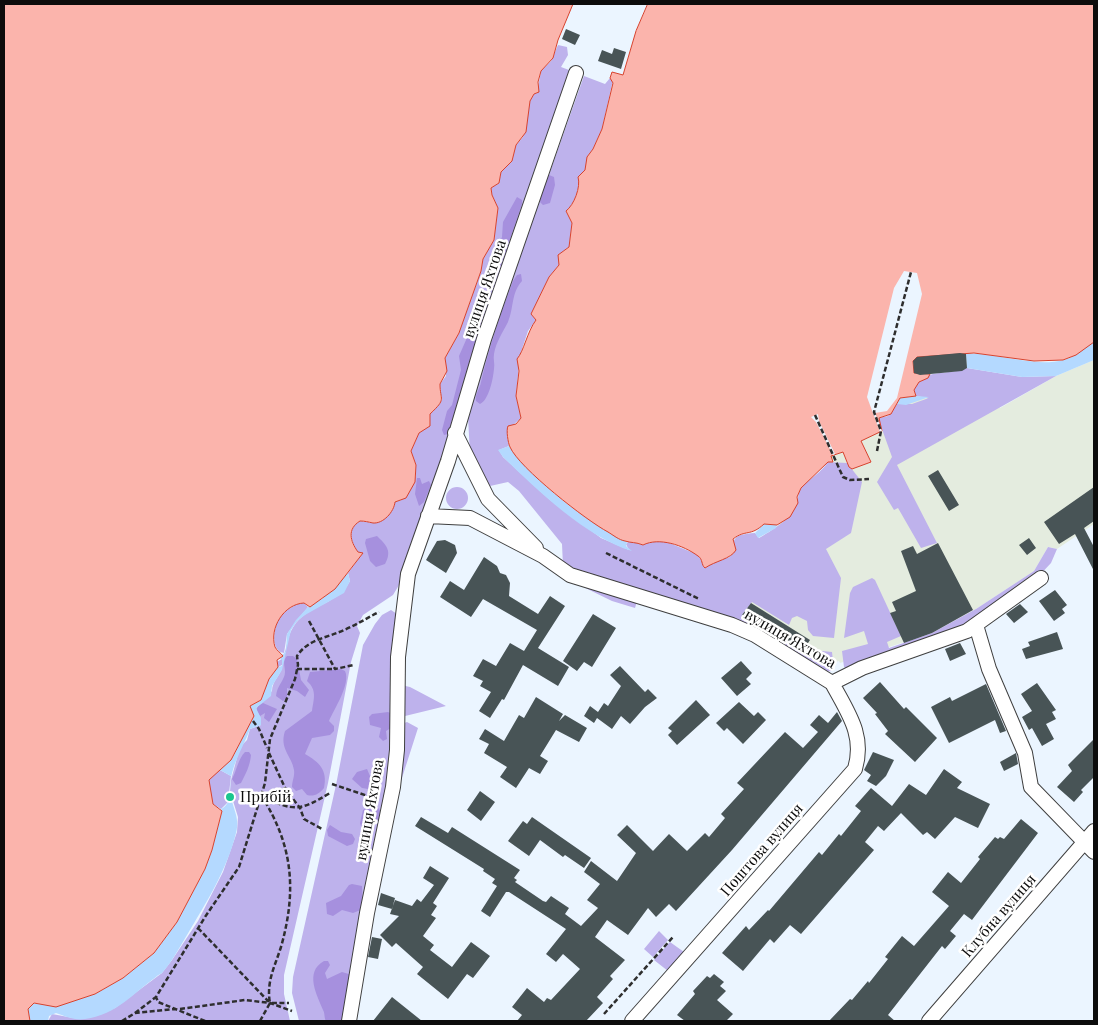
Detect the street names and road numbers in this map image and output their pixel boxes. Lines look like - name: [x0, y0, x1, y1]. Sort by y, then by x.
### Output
- street label: вулиця Яхтова: [460, 238, 510, 340]
- street label: вулиця Яхтова: [741, 606, 839, 672]
- street label: вулиця Яхтова: [352, 758, 388, 862]
- street label: Поштова вулиця: [717, 800, 807, 900]
- street label: Клубна вулиця: [958, 871, 1040, 961]

